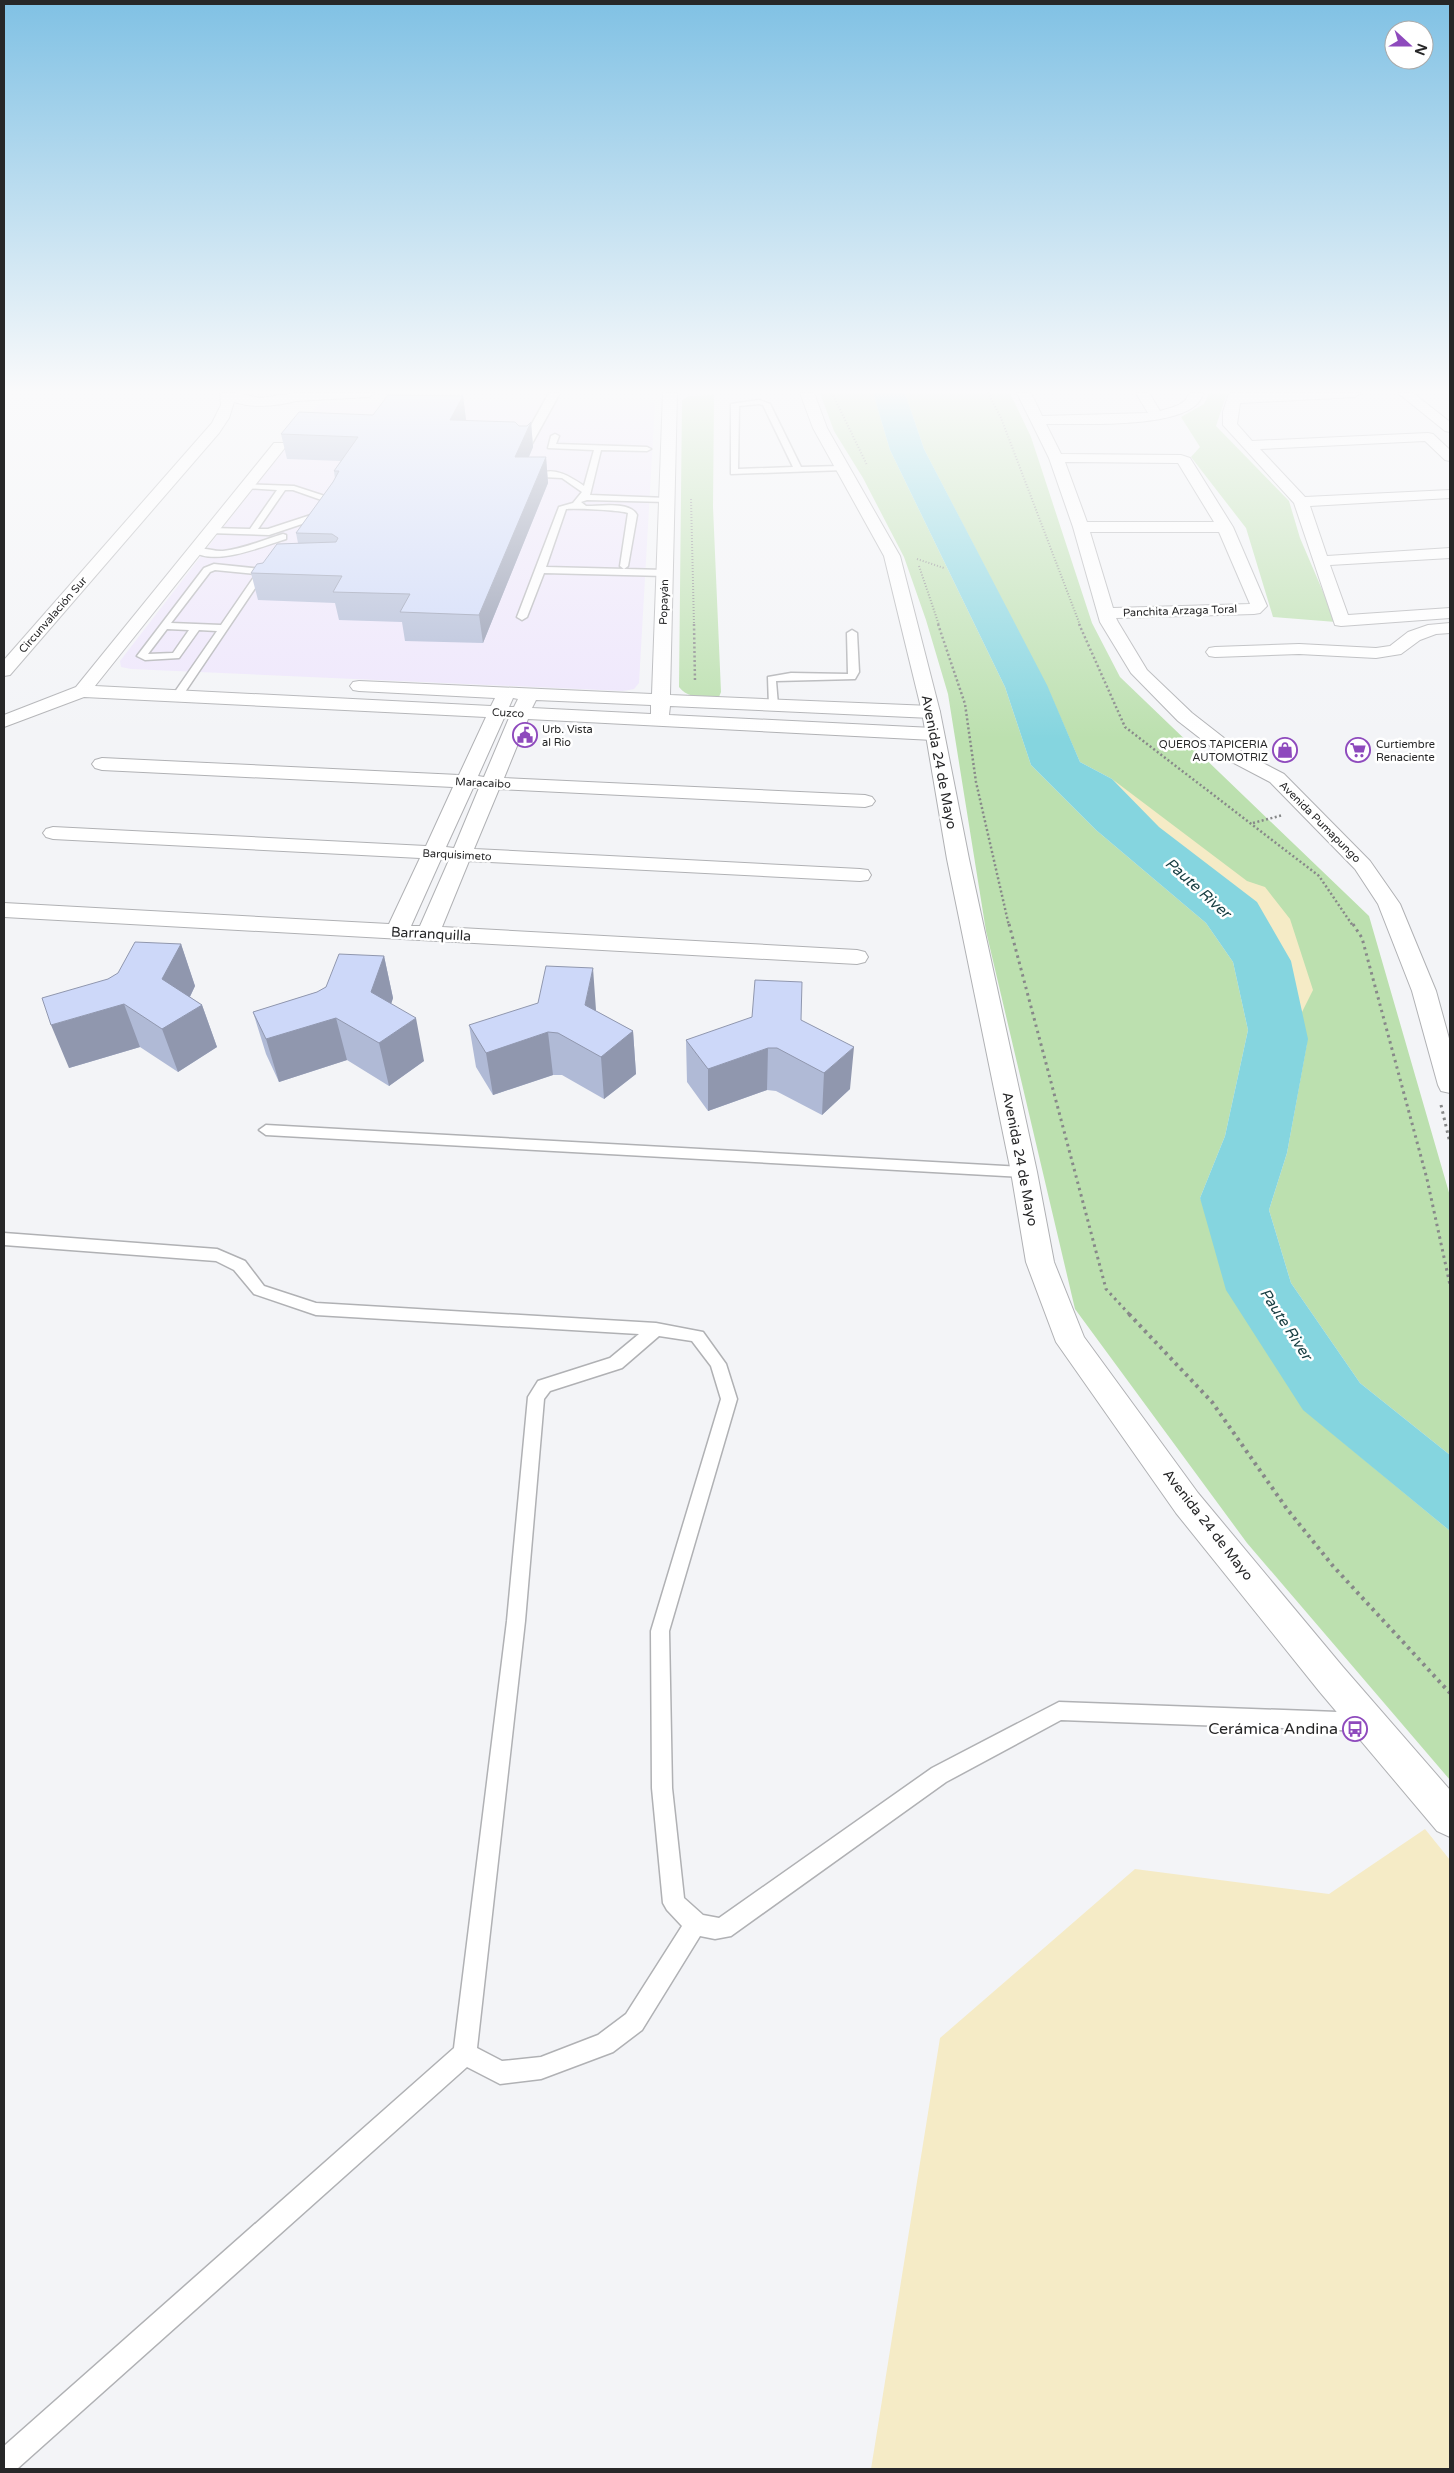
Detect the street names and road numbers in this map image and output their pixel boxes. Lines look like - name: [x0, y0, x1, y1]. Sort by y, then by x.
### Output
- street label: Circunvalación Sur: [16, 574, 90, 656]
- street label: Popayán: [657, 579, 671, 625]
- street label: Panchita Arzaga Toral: [1123, 603, 1237, 619]
- street label: Avenida 24 de Mayo: [918, 693, 960, 831]
- street label: Cuzco: [492, 706, 525, 720]
- street label: Maracaibo: [455, 775, 511, 791]
- street label: Avenida Pumapungo: [1277, 779, 1364, 866]
- street label: Barquisimeto: [422, 847, 492, 863]
- street label: Barranquilla: [390, 923, 472, 945]
- street label: Avenida 24 de Mayo: [999, 1090, 1041, 1228]
- street label: Avenida 24 de Mayo: [1159, 1466, 1257, 1584]

